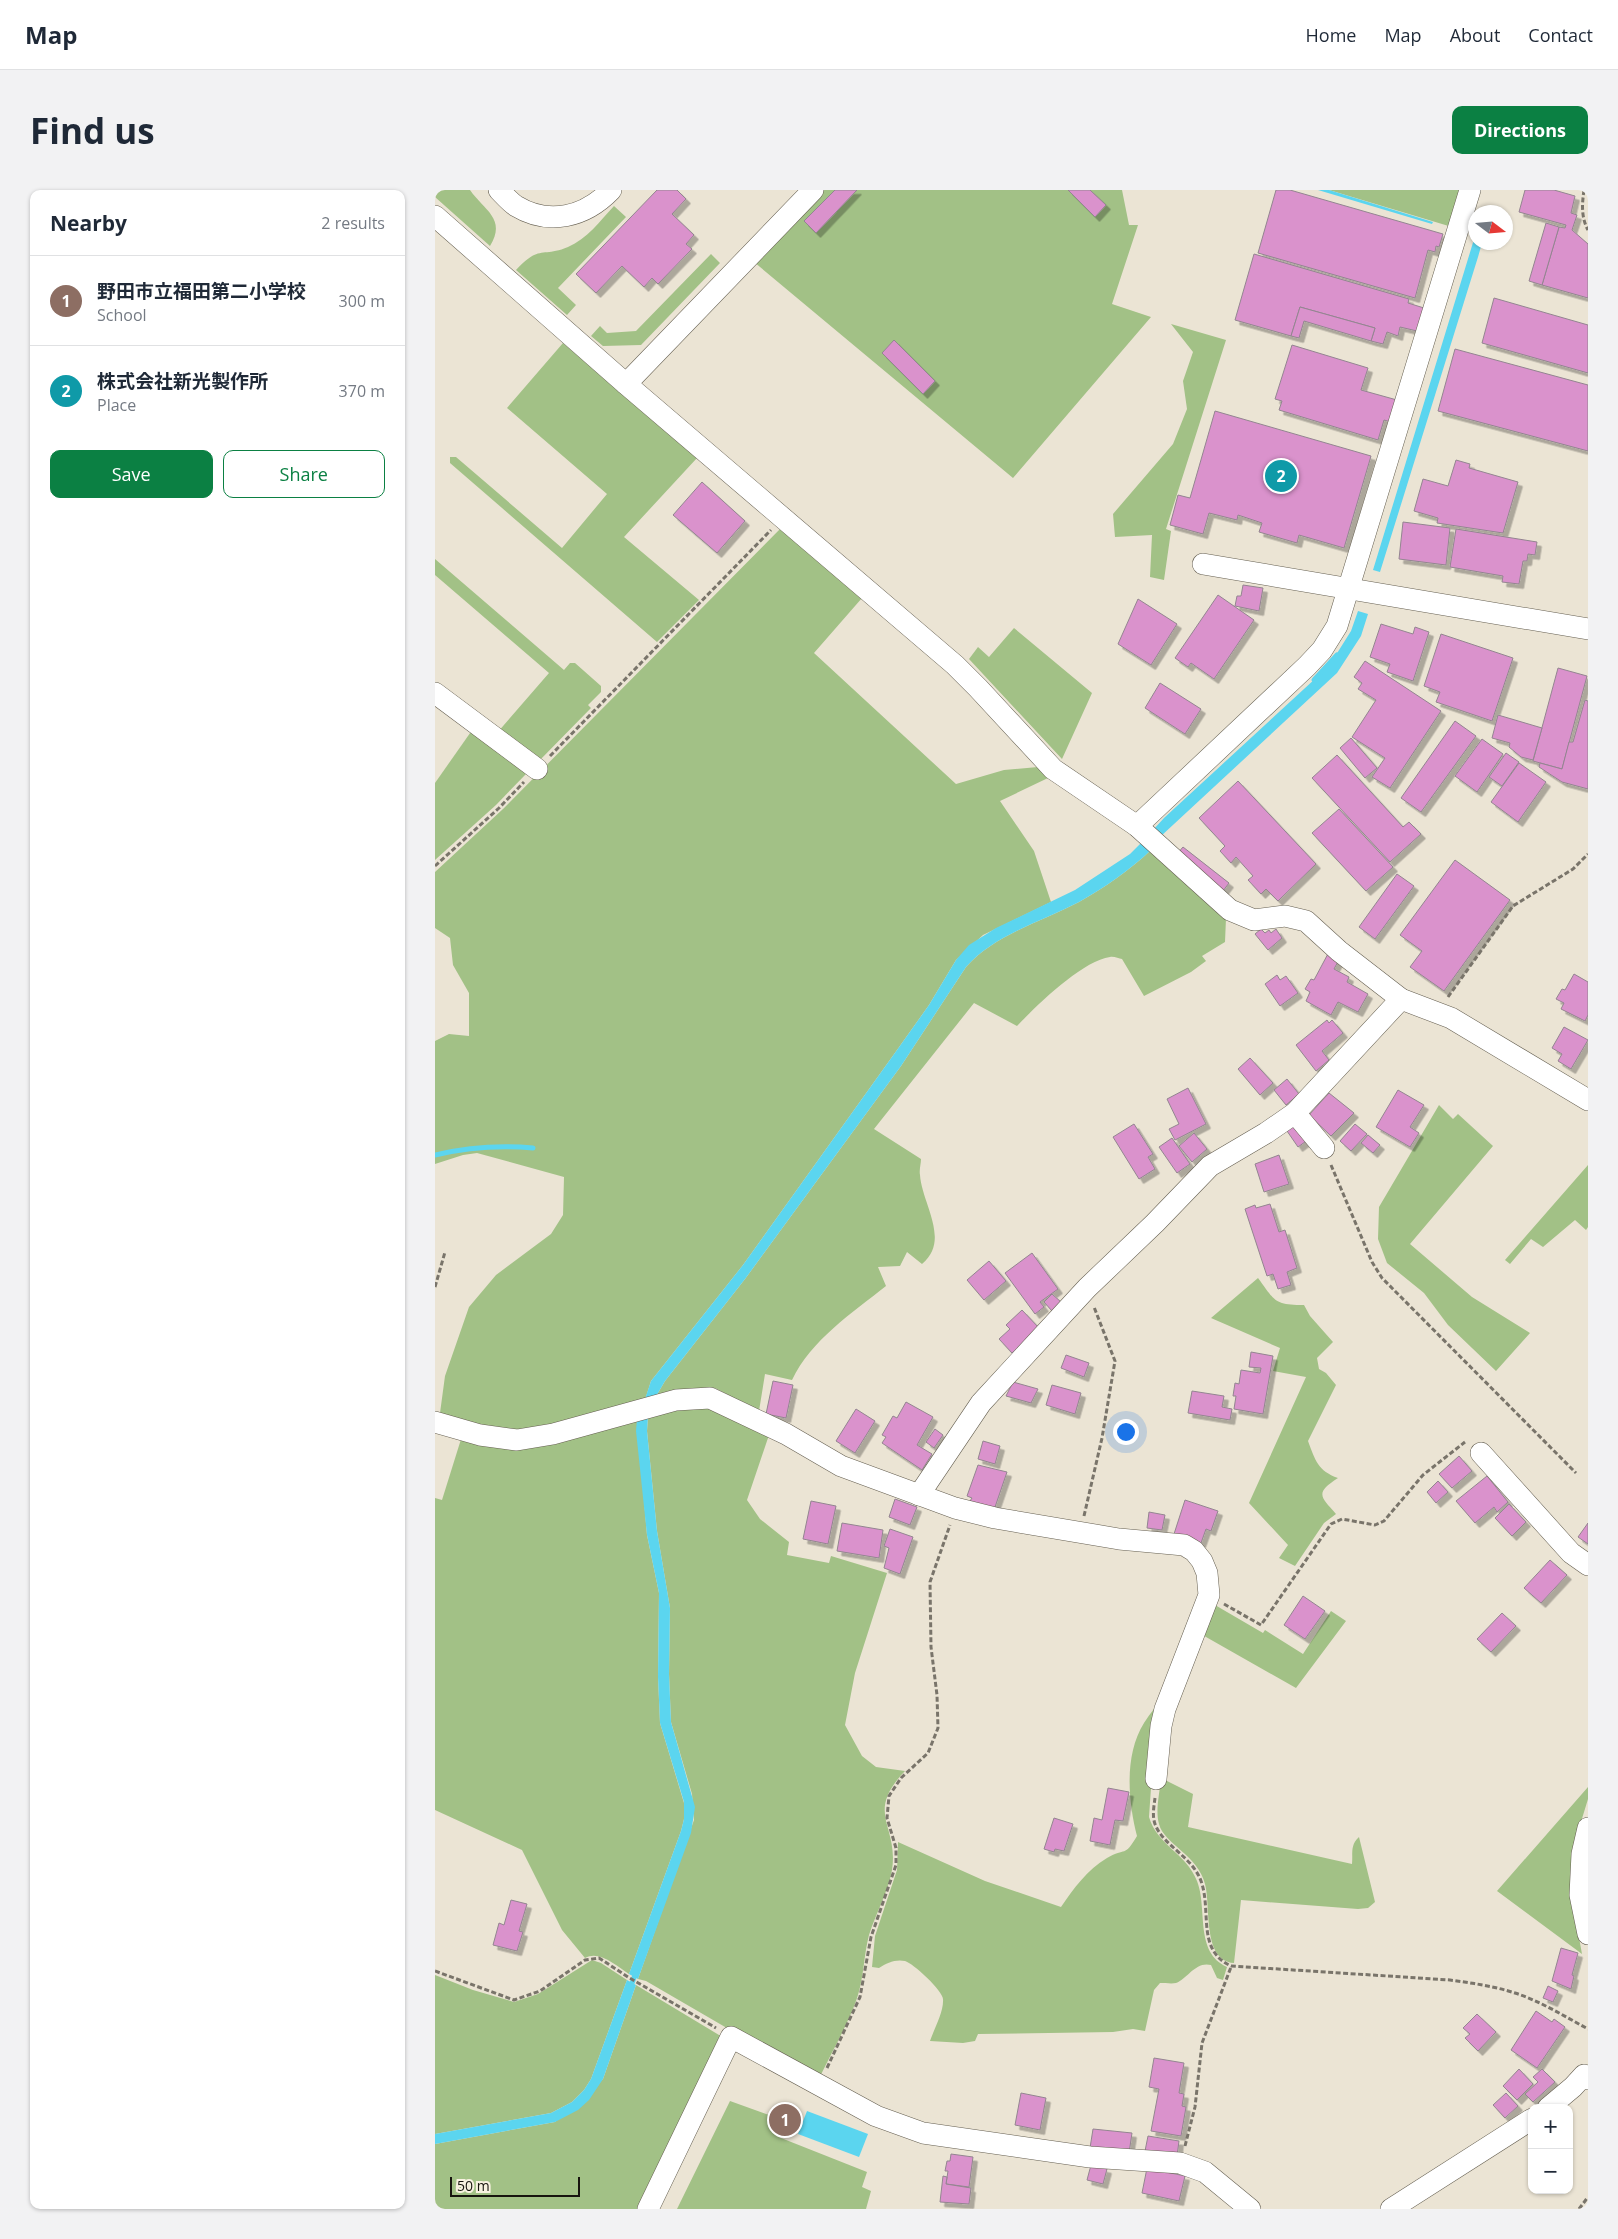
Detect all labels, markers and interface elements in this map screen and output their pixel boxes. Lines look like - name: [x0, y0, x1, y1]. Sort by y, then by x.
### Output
- text: Map: [25, 18, 77, 51]
- text: Home: [1306, 23, 1356, 47]
- text: Map: [1384, 23, 1422, 47]
- text: About: [1450, 23, 1500, 47]
- text: Contact: [1528, 23, 1593, 47]
- button: Directions: [1452, 106, 1588, 154]
- text: Find us: [30, 107, 155, 154]
- north arrow: [1468, 205, 1513, 250]
- text: Nearby: [50, 209, 127, 237]
- text: 2 results: [321, 212, 385, 234]
- text: 野田市立福田第二小学校: [97, 278, 306, 304]
- text: 1: [61, 290, 71, 312]
- text: 300 m: [339, 290, 385, 312]
- text: School: [97, 304, 147, 326]
- text: 株式会社新光製作所: [97, 368, 268, 394]
- text: 2: [61, 380, 71, 402]
- text: 370 m: [339, 380, 385, 402]
- text: Place: [97, 394, 136, 416]
- button: Save: [50, 450, 213, 498]
- button: Share: [223, 450, 385, 498]
- pin: 2: [1265, 457, 1297, 495]
- your location: [1113, 1419, 1139, 1445]
- pin: 1: [769, 2101, 801, 2139]
- map controls: [1528, 2104, 1573, 2194]
- button: +: [1528, 2104, 1573, 2149]
- button: −: [1528, 2149, 1573, 2194]
- scale bar: [450, 2174, 580, 2197]
- text: 50 m: [457, 2176, 490, 2195]

